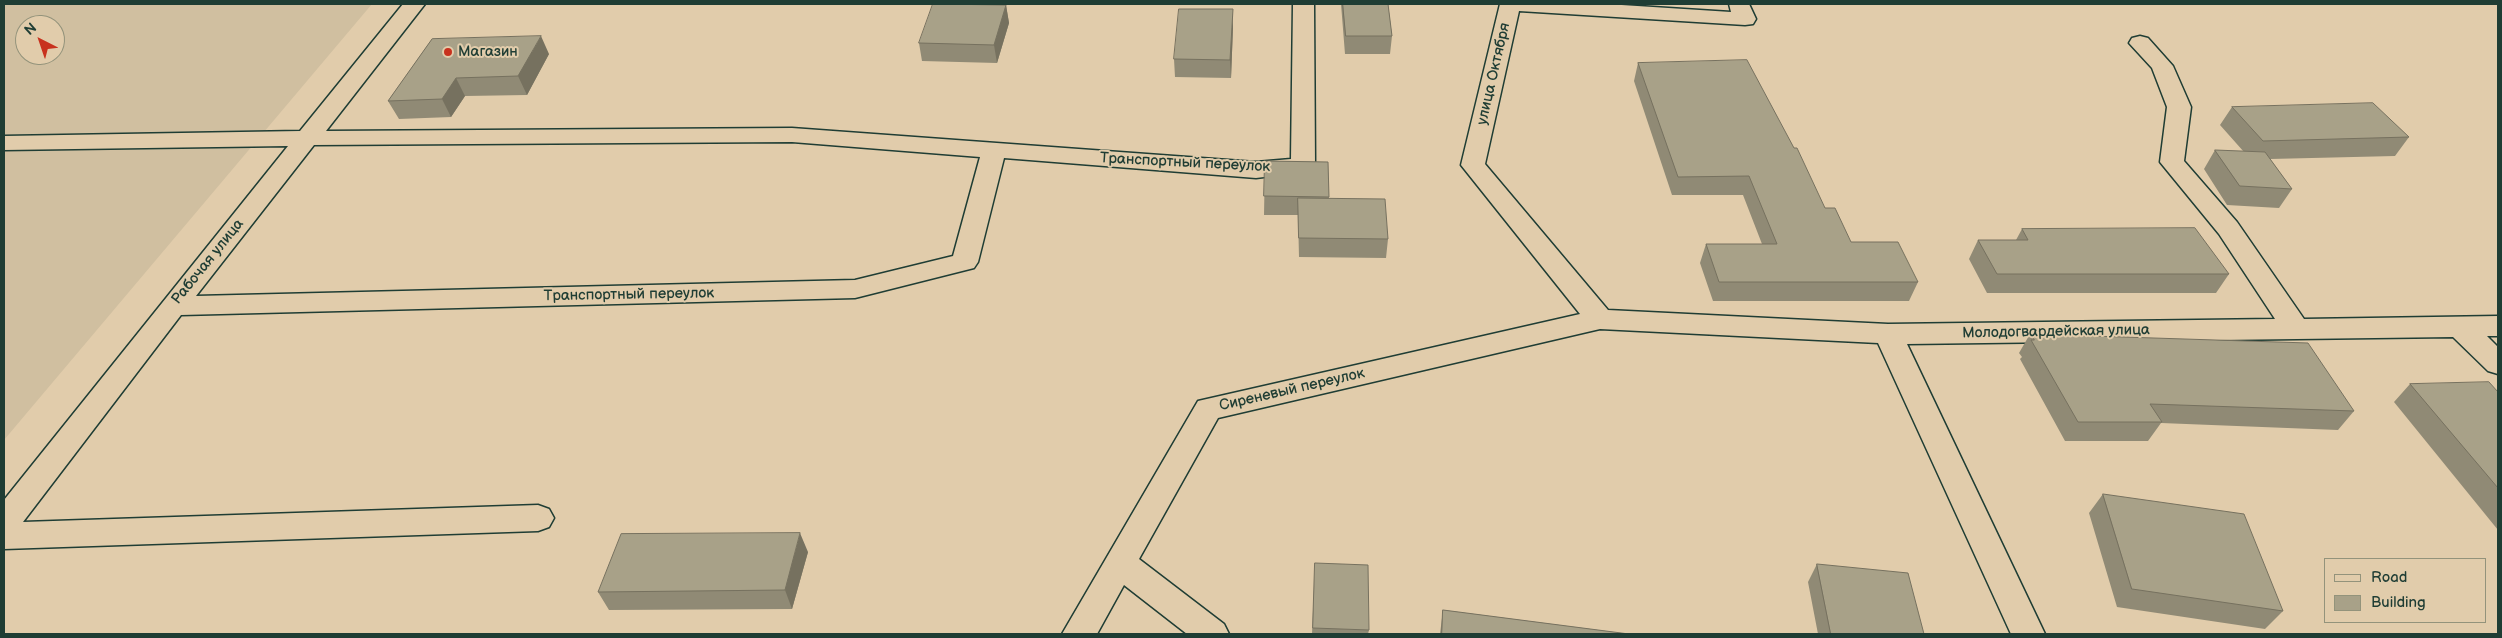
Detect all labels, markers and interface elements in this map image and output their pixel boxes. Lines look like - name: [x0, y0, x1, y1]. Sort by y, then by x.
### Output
- north arrow: [15, 15, 65, 65]
- text: N: [21, 19, 40, 39]
- street label: улица Октября: [1473, 21, 1515, 127]
- place label: Магазин: [458, 43, 518, 61]
- marker: Магазин: [442, 46, 454, 58]
- street label: Транспортный переулок: [1099, 150, 1271, 176]
- street label: Рабочая улица: [168, 216, 248, 308]
- street label: Транспортный переулок: [544, 285, 714, 305]
- street label: Молодогвардейская улица: [1962, 321, 2150, 343]
- street label: Сиреневый переулок: [1218, 365, 1366, 415]
- legend: [2324, 558, 2487, 623]
- text: Road: [2371, 568, 2407, 587]
- text: Building: [2371, 593, 2426, 612]

